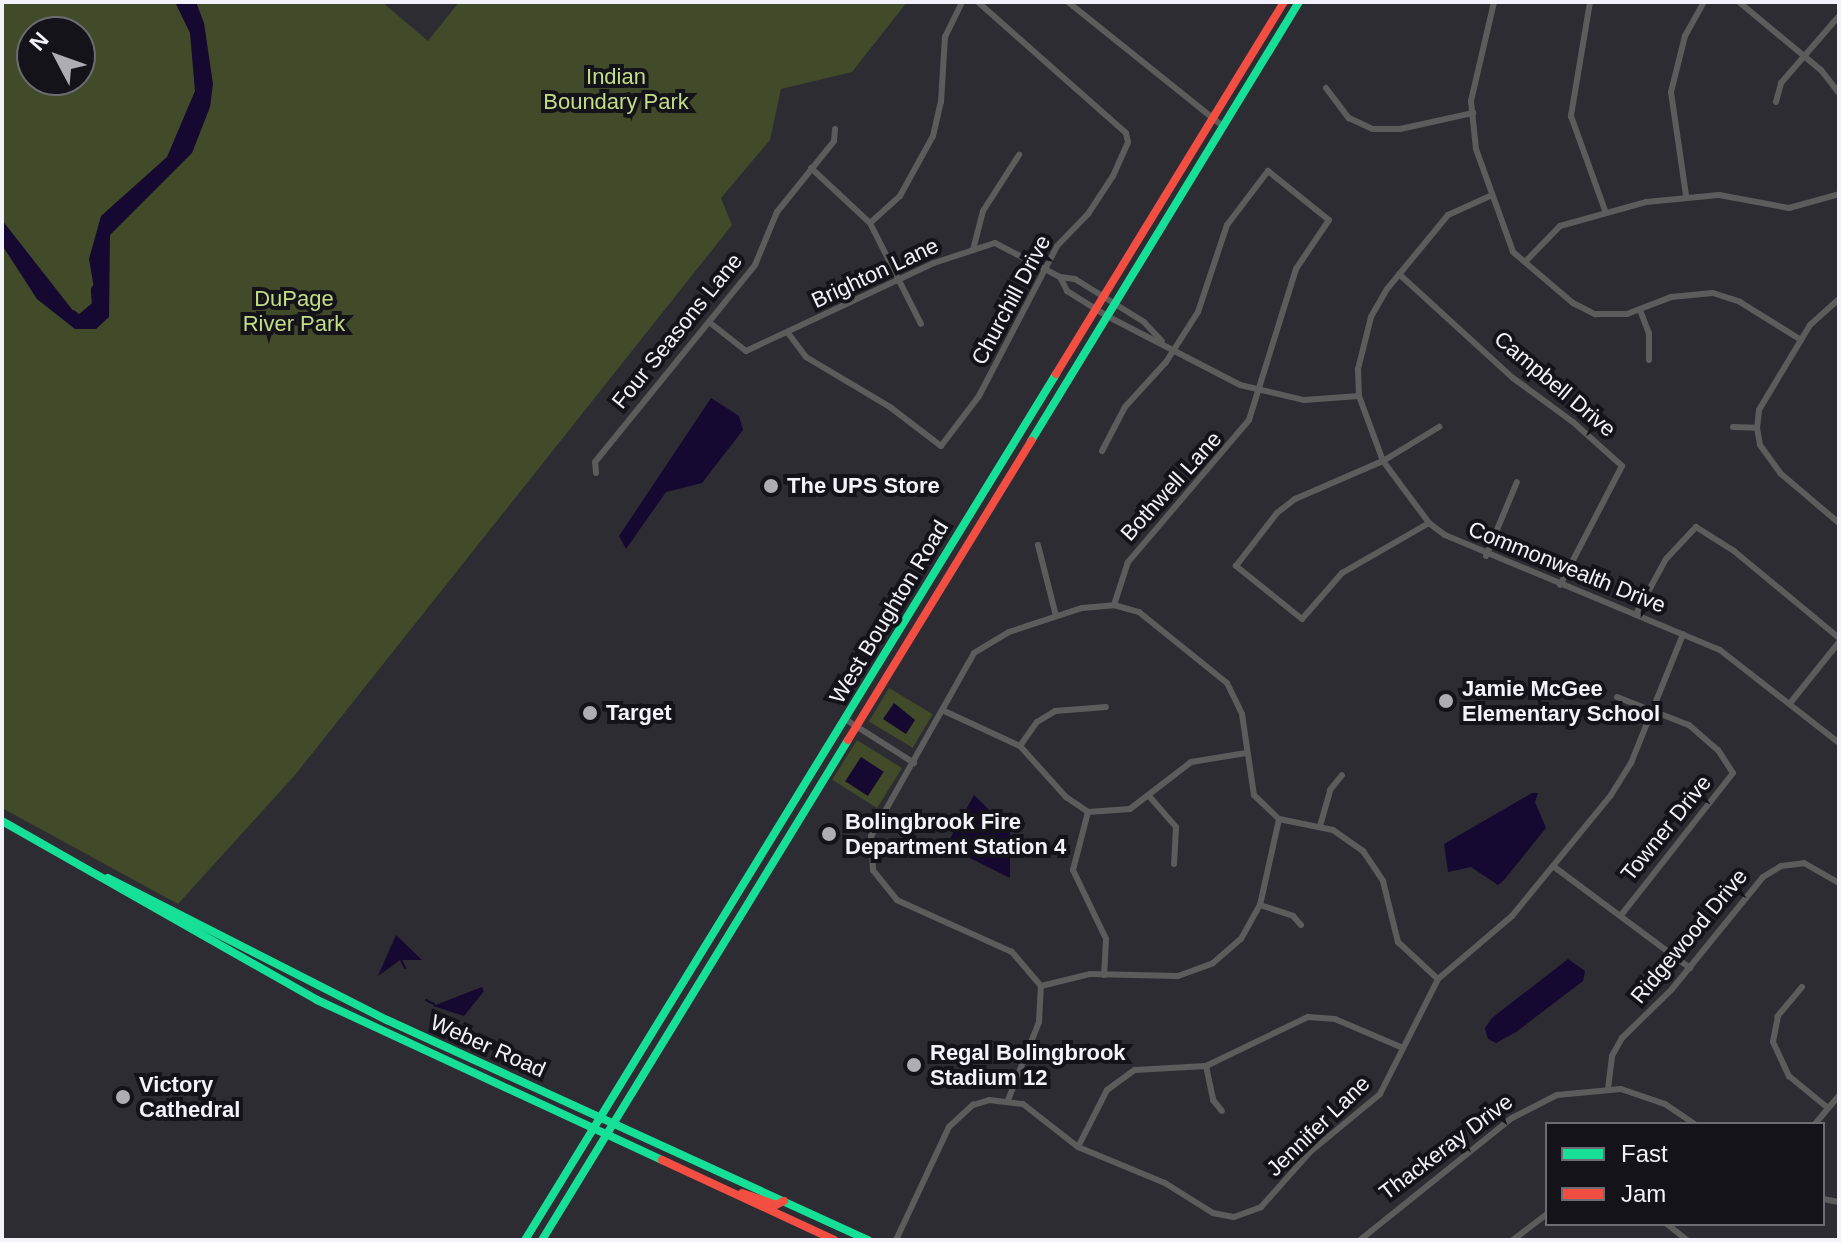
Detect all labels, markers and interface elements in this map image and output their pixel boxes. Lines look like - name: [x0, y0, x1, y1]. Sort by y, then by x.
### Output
- north arrow: [16, 16, 96, 96]
- text: N: [24, 27, 54, 55]
- park label: Indian Boundary Park: [543, 63, 689, 114]
- street label: Churchill Drive: [966, 231, 1056, 369]
- street label: Brighton Lane: [807, 232, 943, 314]
- street label: Four Seasons Lane: [606, 248, 748, 414]
- park label: DuPage River Park: [243, 285, 345, 336]
- street label: Campbell Drive: [1489, 326, 1621, 442]
- street label: Bothwell Lane: [1115, 426, 1227, 546]
- place label: The UPS Store: [787, 473, 940, 499]
- marker: The UPS Store: [762, 477, 780, 495]
- street label: Commonwealth Drive: [1465, 515, 1669, 619]
- street label: West Boughton Road: [824, 516, 954, 708]
- place label: Jamie McGee Elementary School: [1462, 675, 1660, 726]
- marker: Jamie McGee Elementary School: [1437, 692, 1455, 710]
- place label: Target: [606, 700, 672, 726]
- marker: Target: [581, 704, 599, 722]
- street label: Towner Drive: [1615, 770, 1717, 886]
- place label: Bolingbrook Fire Department Station 4: [845, 808, 1066, 860]
- marker: Bolingbrook Fire Department Station 4: [820, 825, 838, 843]
- street label: Ridgewood Drive: [1625, 863, 1753, 1009]
- street label: Weber Road: [426, 1009, 550, 1083]
- place label: Regal Bolingbrook Stadium 12: [930, 1039, 1126, 1090]
- marker: Regal Bolingbrook Stadium 12: [905, 1056, 923, 1074]
- street label: Jennifer Lane: [1261, 1070, 1375, 1182]
- place label: Victory Cathedral: [139, 1071, 240, 1122]
- marker: Victory Cathedral: [114, 1088, 132, 1106]
- street label: Thackeray Drive: [1374, 1088, 1518, 1206]
- legend: [1545, 1122, 1825, 1226]
- text: Fast: [1621, 1140, 1668, 1167]
- text: Jam: [1621, 1180, 1666, 1207]

